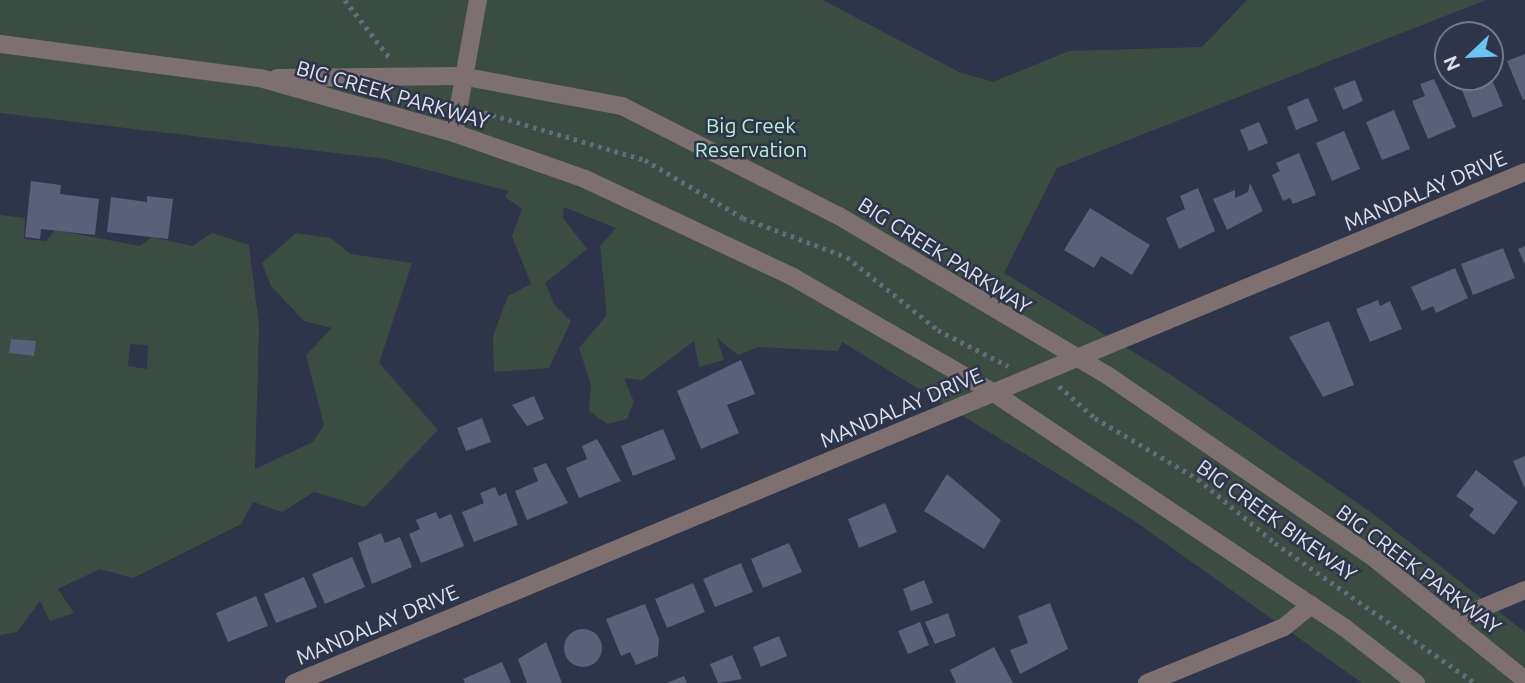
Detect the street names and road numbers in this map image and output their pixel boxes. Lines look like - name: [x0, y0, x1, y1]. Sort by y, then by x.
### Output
- street label: BIG CREEK PARKWAY: [294, 54, 492, 134]
- street label: MANDALAY DRIVE: [1340, 144, 1510, 236]
- street label: BIG CREEK PARKWAY: [854, 191, 1036, 319]
- street label: MANDALAY DRIVE: [816, 361, 986, 453]
- street label: BIG CREEK BIKEWAY: [1192, 454, 1362, 586]
- street label: BIG CREEK PARKWAY: [1332, 499, 1506, 639]
- street label: MANDALAY DRIVE: [292, 578, 462, 670]

